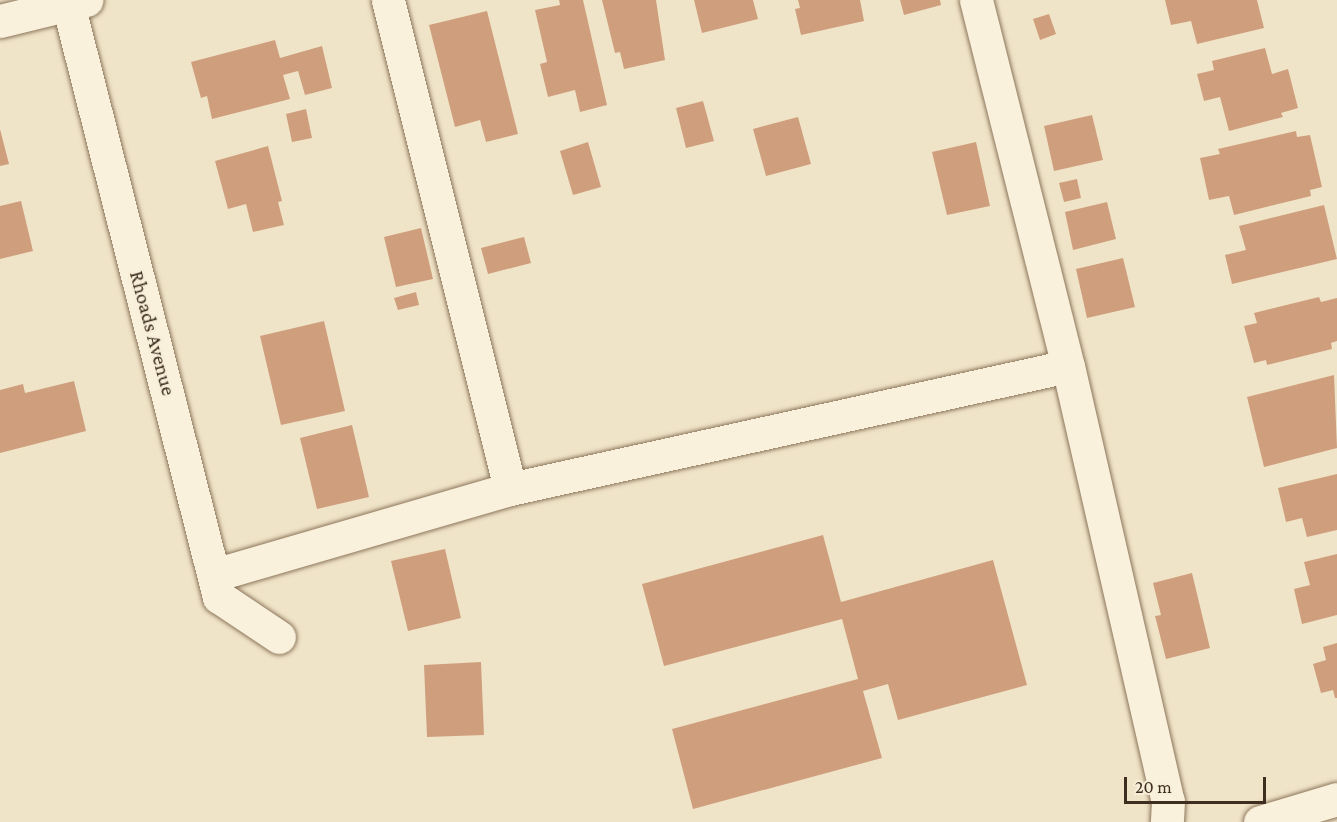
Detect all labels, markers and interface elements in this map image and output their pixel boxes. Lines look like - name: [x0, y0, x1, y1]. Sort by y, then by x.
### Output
- street label: Rhoads Avenue: [124, 268, 182, 398]
- scale bar: [1127, 765, 1270, 803]
- text: 20 m: [1135, 777, 1172, 797]

